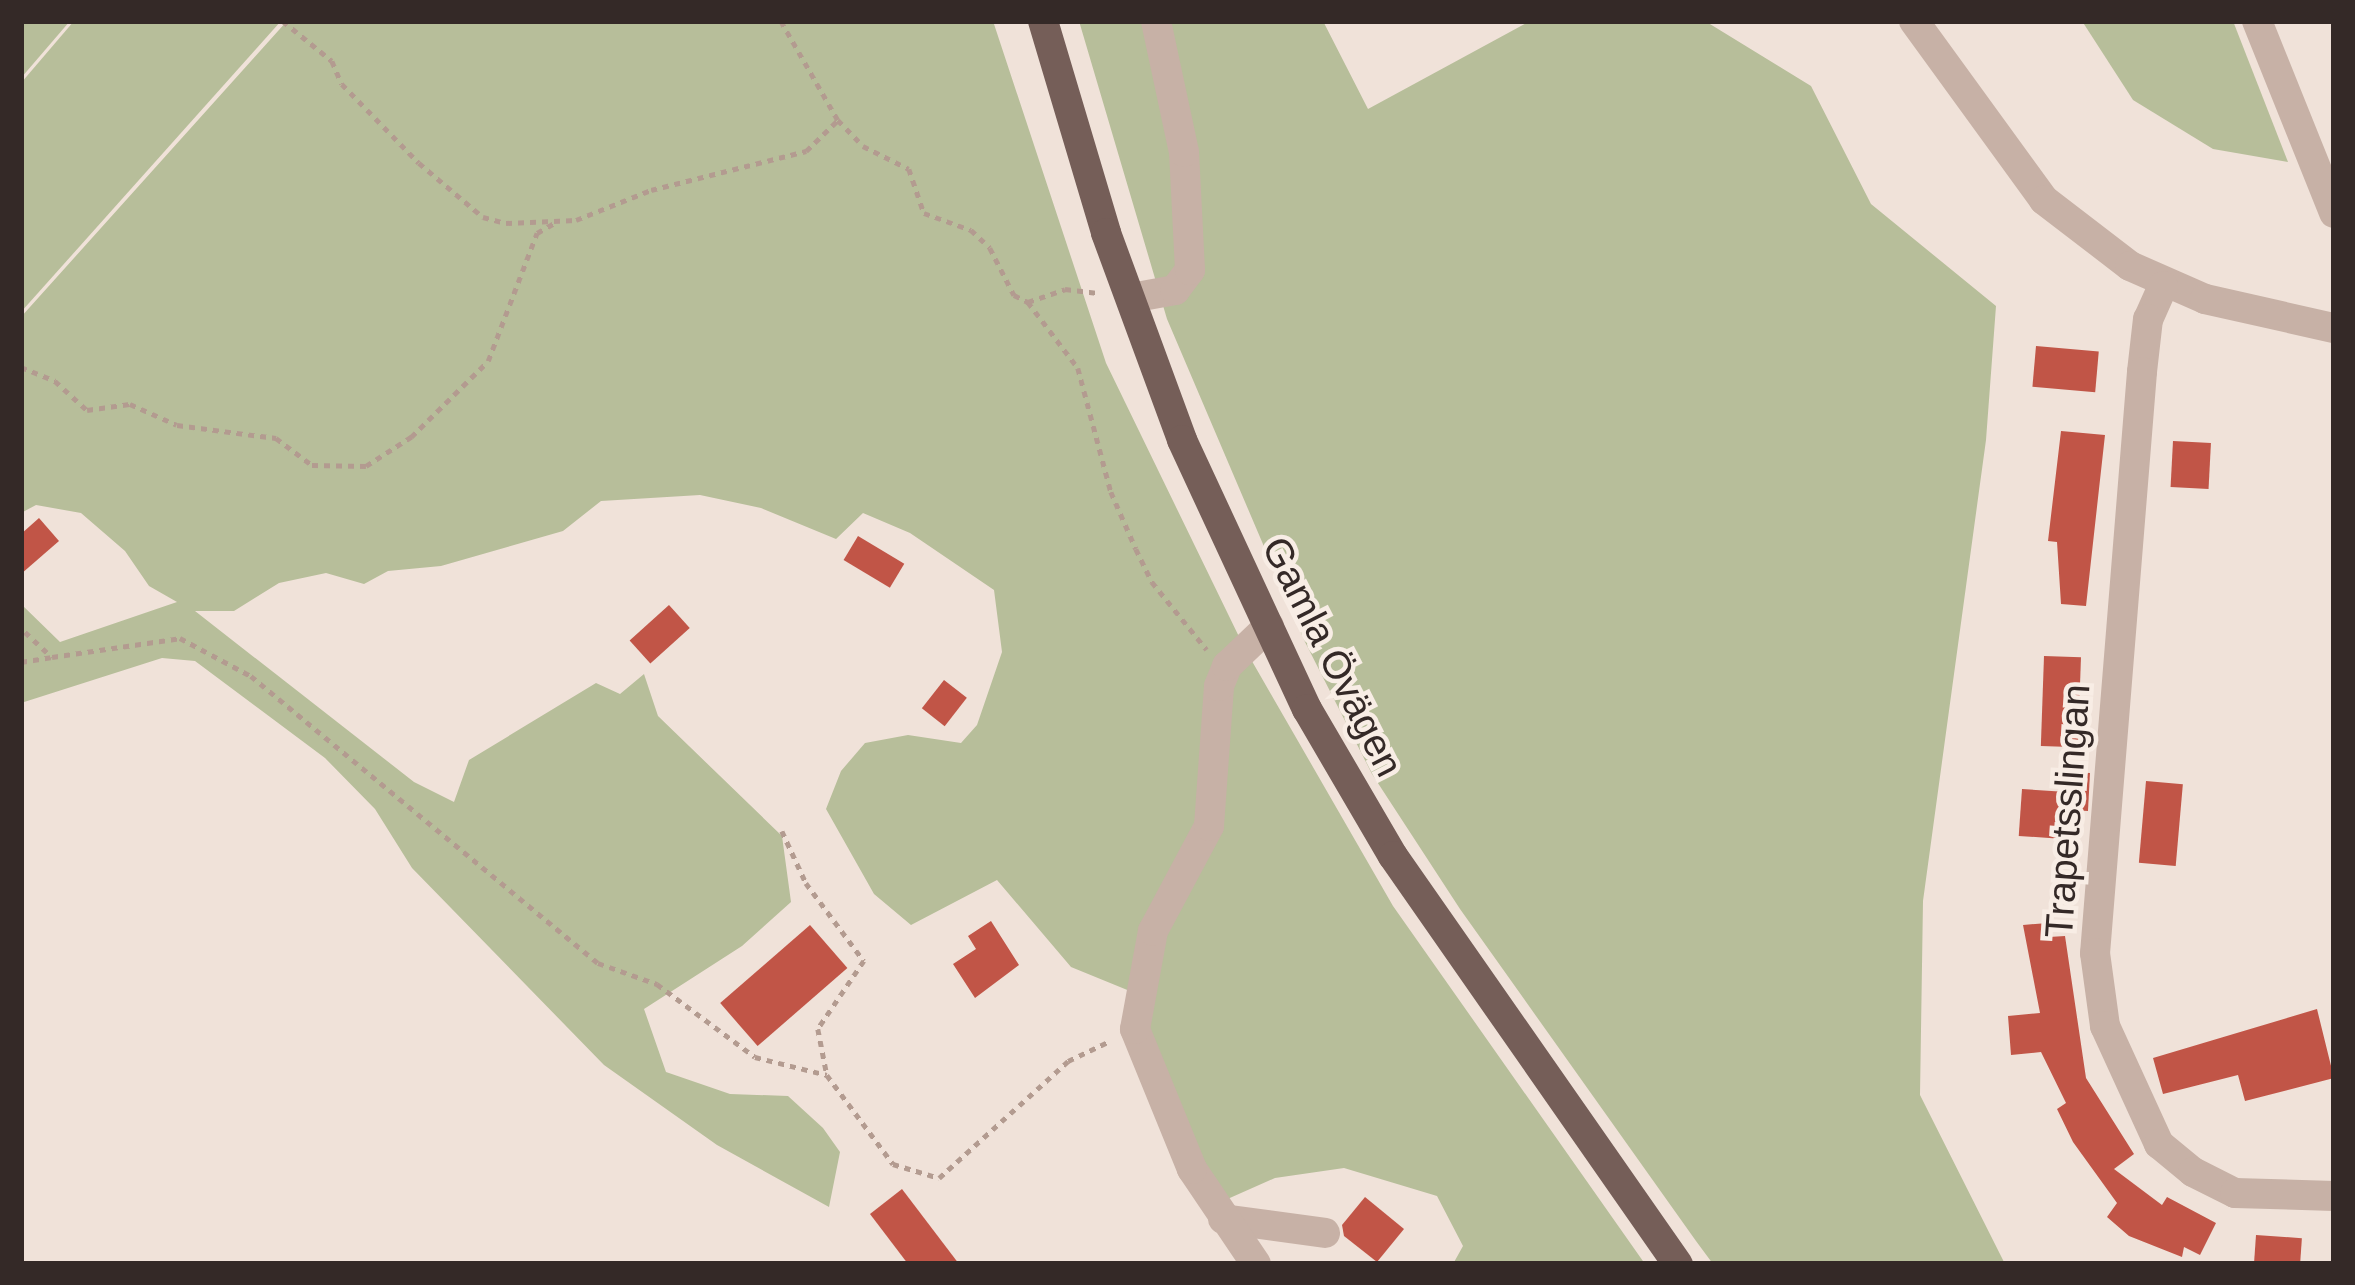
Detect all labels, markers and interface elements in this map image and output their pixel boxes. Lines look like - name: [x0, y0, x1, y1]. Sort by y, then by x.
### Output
- street label: Gamla Övägen: [1252, 530, 1412, 784]
- street label: Trapetsslingan: [2036, 682, 2100, 940]

